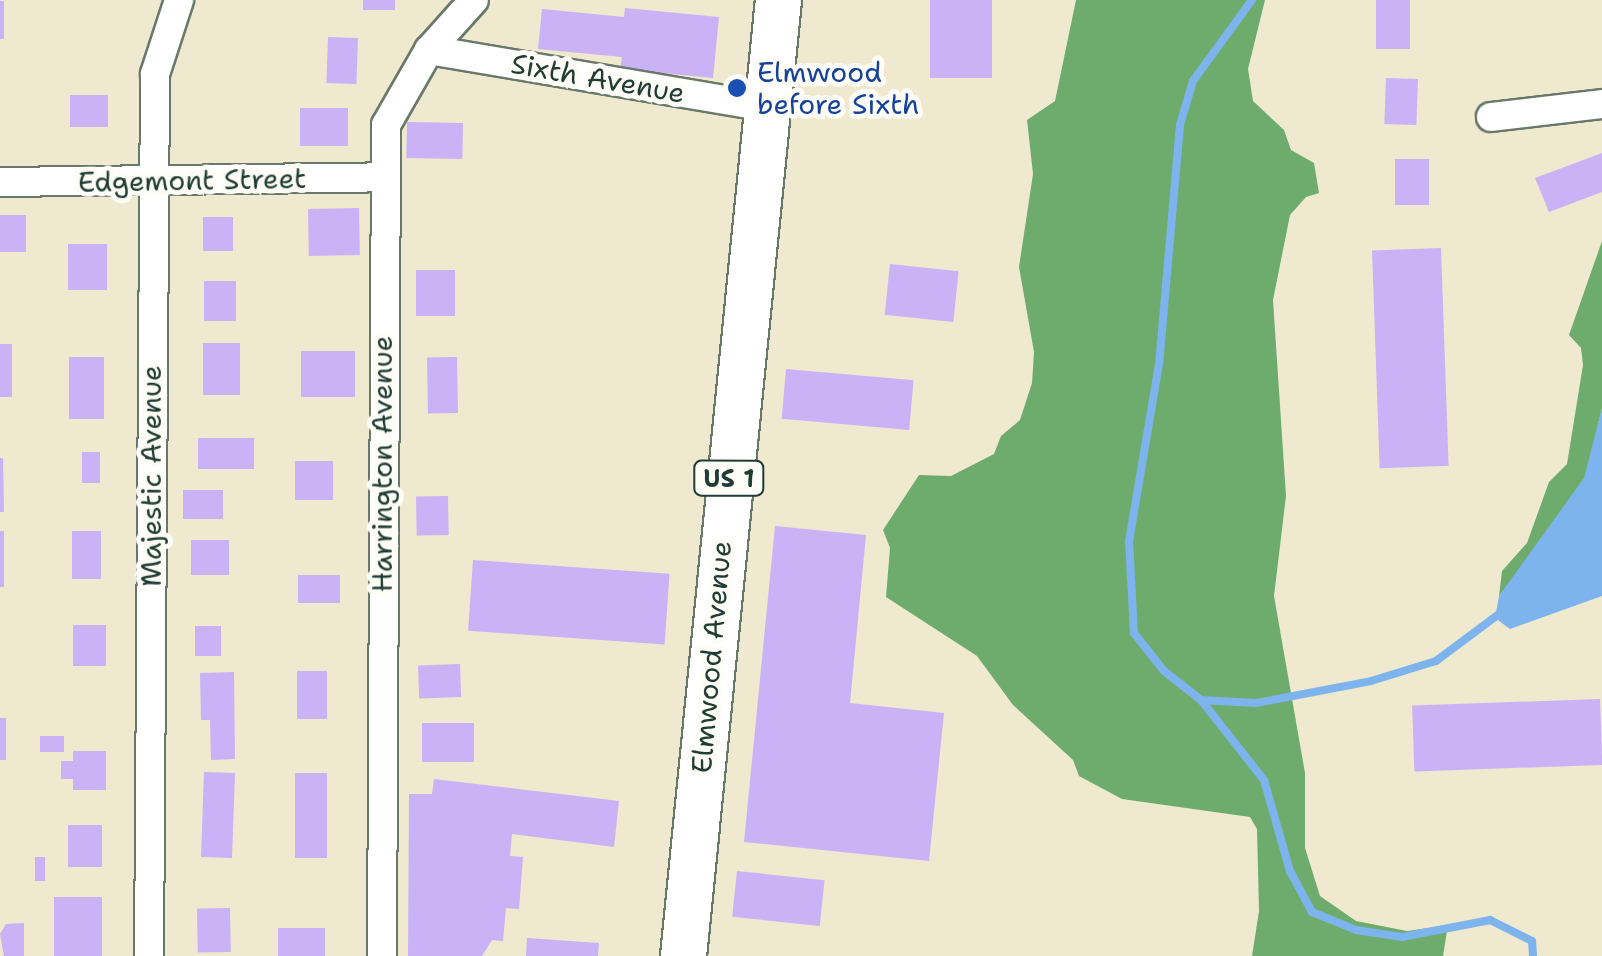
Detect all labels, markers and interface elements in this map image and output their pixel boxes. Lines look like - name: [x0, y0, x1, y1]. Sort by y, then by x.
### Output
- street label: Sixth Avenue: [508, 46, 688, 110]
- place label: Elmwood before Sixth: [757, 55, 920, 121]
- marker: Elmwood before Sixth: [726, 77, 748, 99]
- street label: Edgemont Street: [78, 161, 306, 199]
- street label: Harrington Avenue: [365, 336, 399, 592]
- street label: Majestic Avenue: [134, 365, 168, 587]
- road number: US 1: [692, 458, 766, 498]
- street label: Elmwood Avenue: [684, 539, 738, 775]

